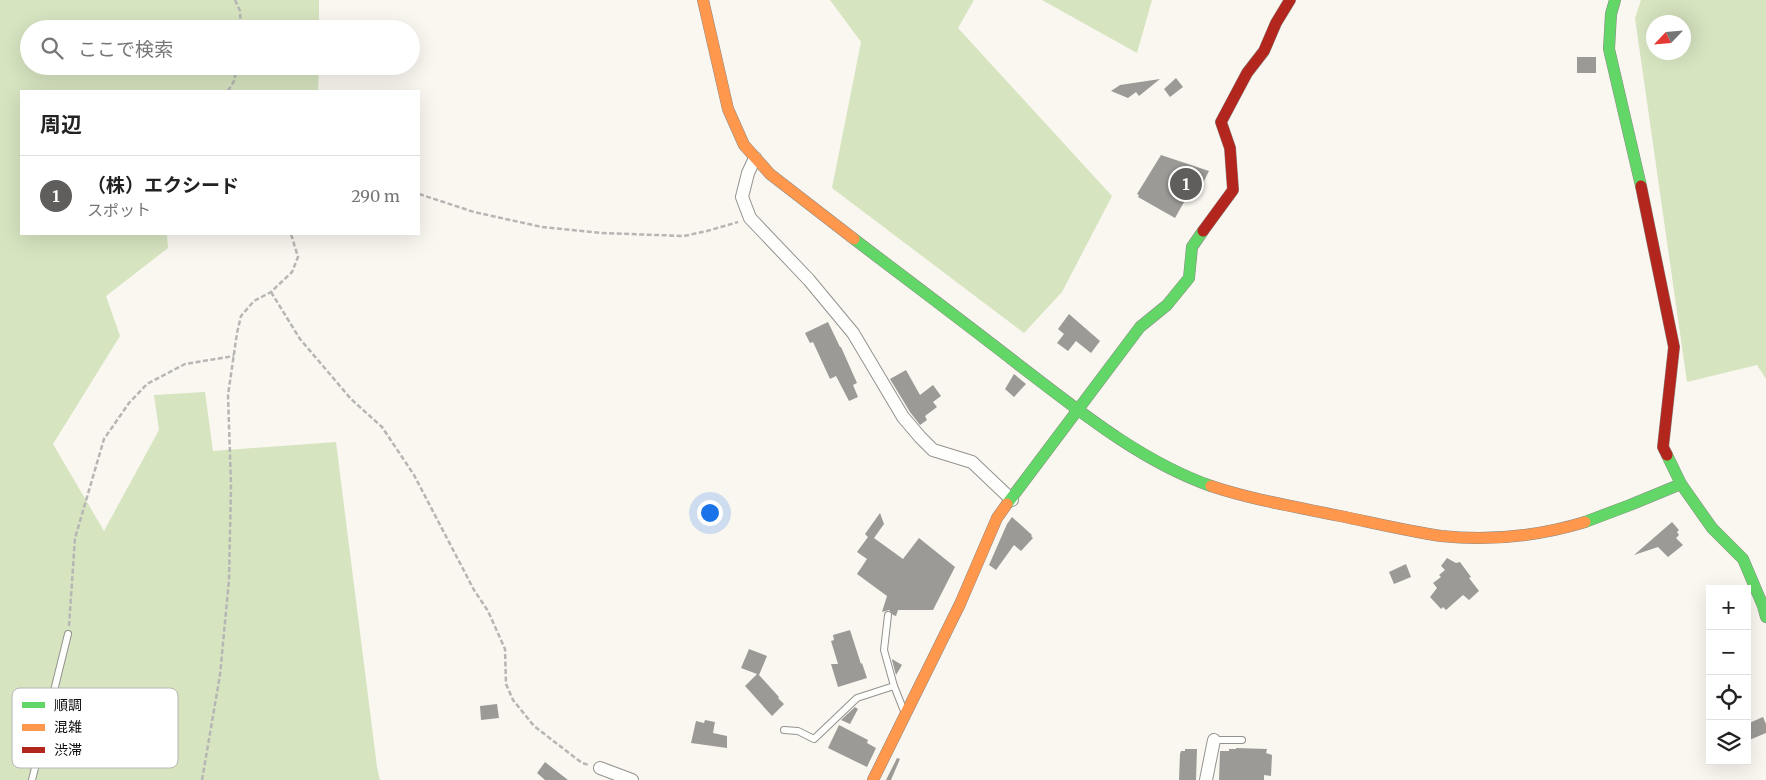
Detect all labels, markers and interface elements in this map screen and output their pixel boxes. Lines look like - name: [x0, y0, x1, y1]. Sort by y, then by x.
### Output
- north arrow: [1646, 15, 1691, 60]
- search box: [20, 20, 420, 75]
- icon: search: [38, 34, 66, 62]
- text: ここで検索: [78, 37, 173, 61]
- text: 周辺: [40, 111, 82, 138]
- pin: 1: [1170, 165, 1202, 203]
- text: （株）エクシード: [87, 173, 239, 197]
- text: 1: [52, 186, 60, 206]
- text: 290 m: [351, 186, 400, 206]
- text: スポット: [87, 200, 151, 220]
- your location: [697, 500, 723, 526]
- map controls: [1706, 585, 1751, 765]
- button: +: [1706, 585, 1751, 630]
- button: −: [1706, 630, 1751, 675]
- button: locate: [1706, 675, 1751, 720]
- legend: [12, 688, 178, 768]
- text: 順調: [54, 696, 82, 714]
- text: 混雑: [54, 718, 82, 736]
- button: layers: [1706, 720, 1751, 765]
- text: 渋滞: [54, 741, 82, 759]

